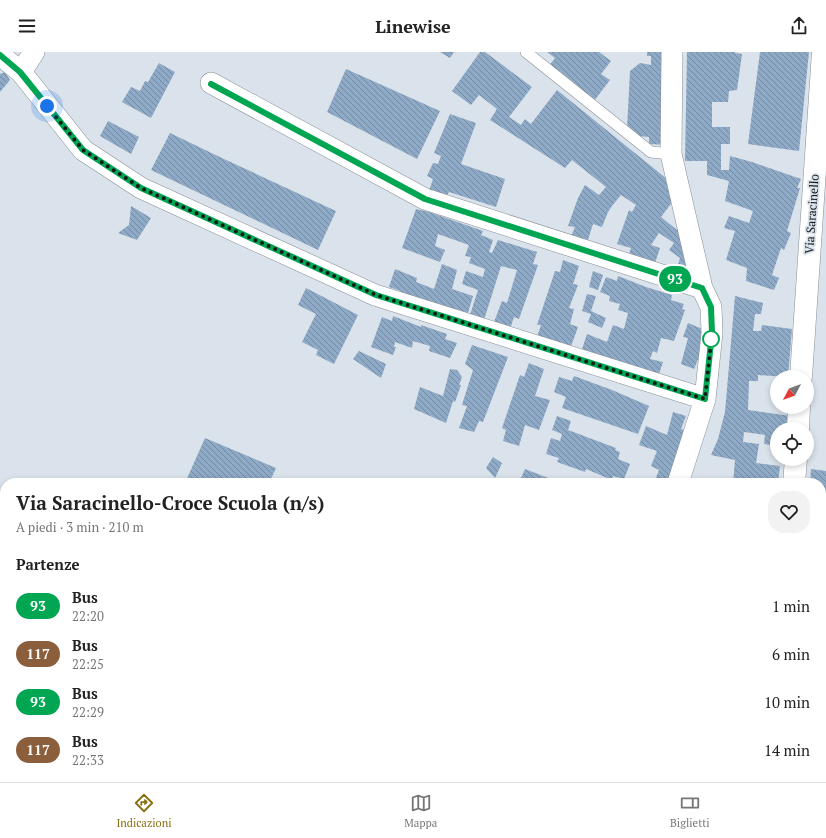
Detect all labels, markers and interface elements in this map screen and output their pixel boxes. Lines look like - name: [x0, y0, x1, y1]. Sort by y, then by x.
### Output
- text: Linewise: [375, 14, 451, 38]
- icon: menu: [16, 15, 38, 37]
- icon: share: [788, 15, 810, 37]
- your location: [37, 96, 57, 116]
- street label: Via Saracinello: [801, 173, 822, 254]
- line badge: 93: [657, 266, 693, 292]
- text: 93: [667, 269, 683, 288]
- unlabelled marker: [702, 330, 720, 348]
- north arrow: [770, 370, 814, 414]
- map controls: [770, 370, 814, 466]
- button: locate: [770, 422, 814, 466]
- text: Via Saracinello-Croce Scuola (n/s): [16, 490, 324, 515]
- button: heart: [768, 491, 810, 533]
- text: A piedi · 3 min · 210 m: [16, 518, 144, 536]
- text: Partenze: [16, 554, 80, 574]
- text: Bus: [72, 587, 98, 607]
- text: 93: [30, 596, 46, 615]
- text: 1 min: [772, 596, 810, 616]
- text: 22:20: [72, 607, 104, 625]
- text: Bus: [72, 635, 98, 655]
- text: 117: [26, 644, 50, 663]
- text: 6 min: [772, 644, 810, 664]
- text: 22:25: [72, 655, 104, 673]
- text: Bus: [72, 683, 98, 703]
- text: 93: [30, 692, 46, 711]
- text: 10 min: [764, 692, 810, 712]
- text: 22:29: [72, 703, 104, 721]
- text: Bus: [72, 731, 98, 751]
- text: 117: [26, 740, 50, 759]
- text: 14 min: [764, 740, 810, 760]
- text: 22:33: [72, 751, 104, 769]
- tab: Indicazioni: [116, 792, 172, 830]
- tab: Mappa: [404, 792, 437, 830]
- tab: Biglietti: [670, 792, 710, 830]

